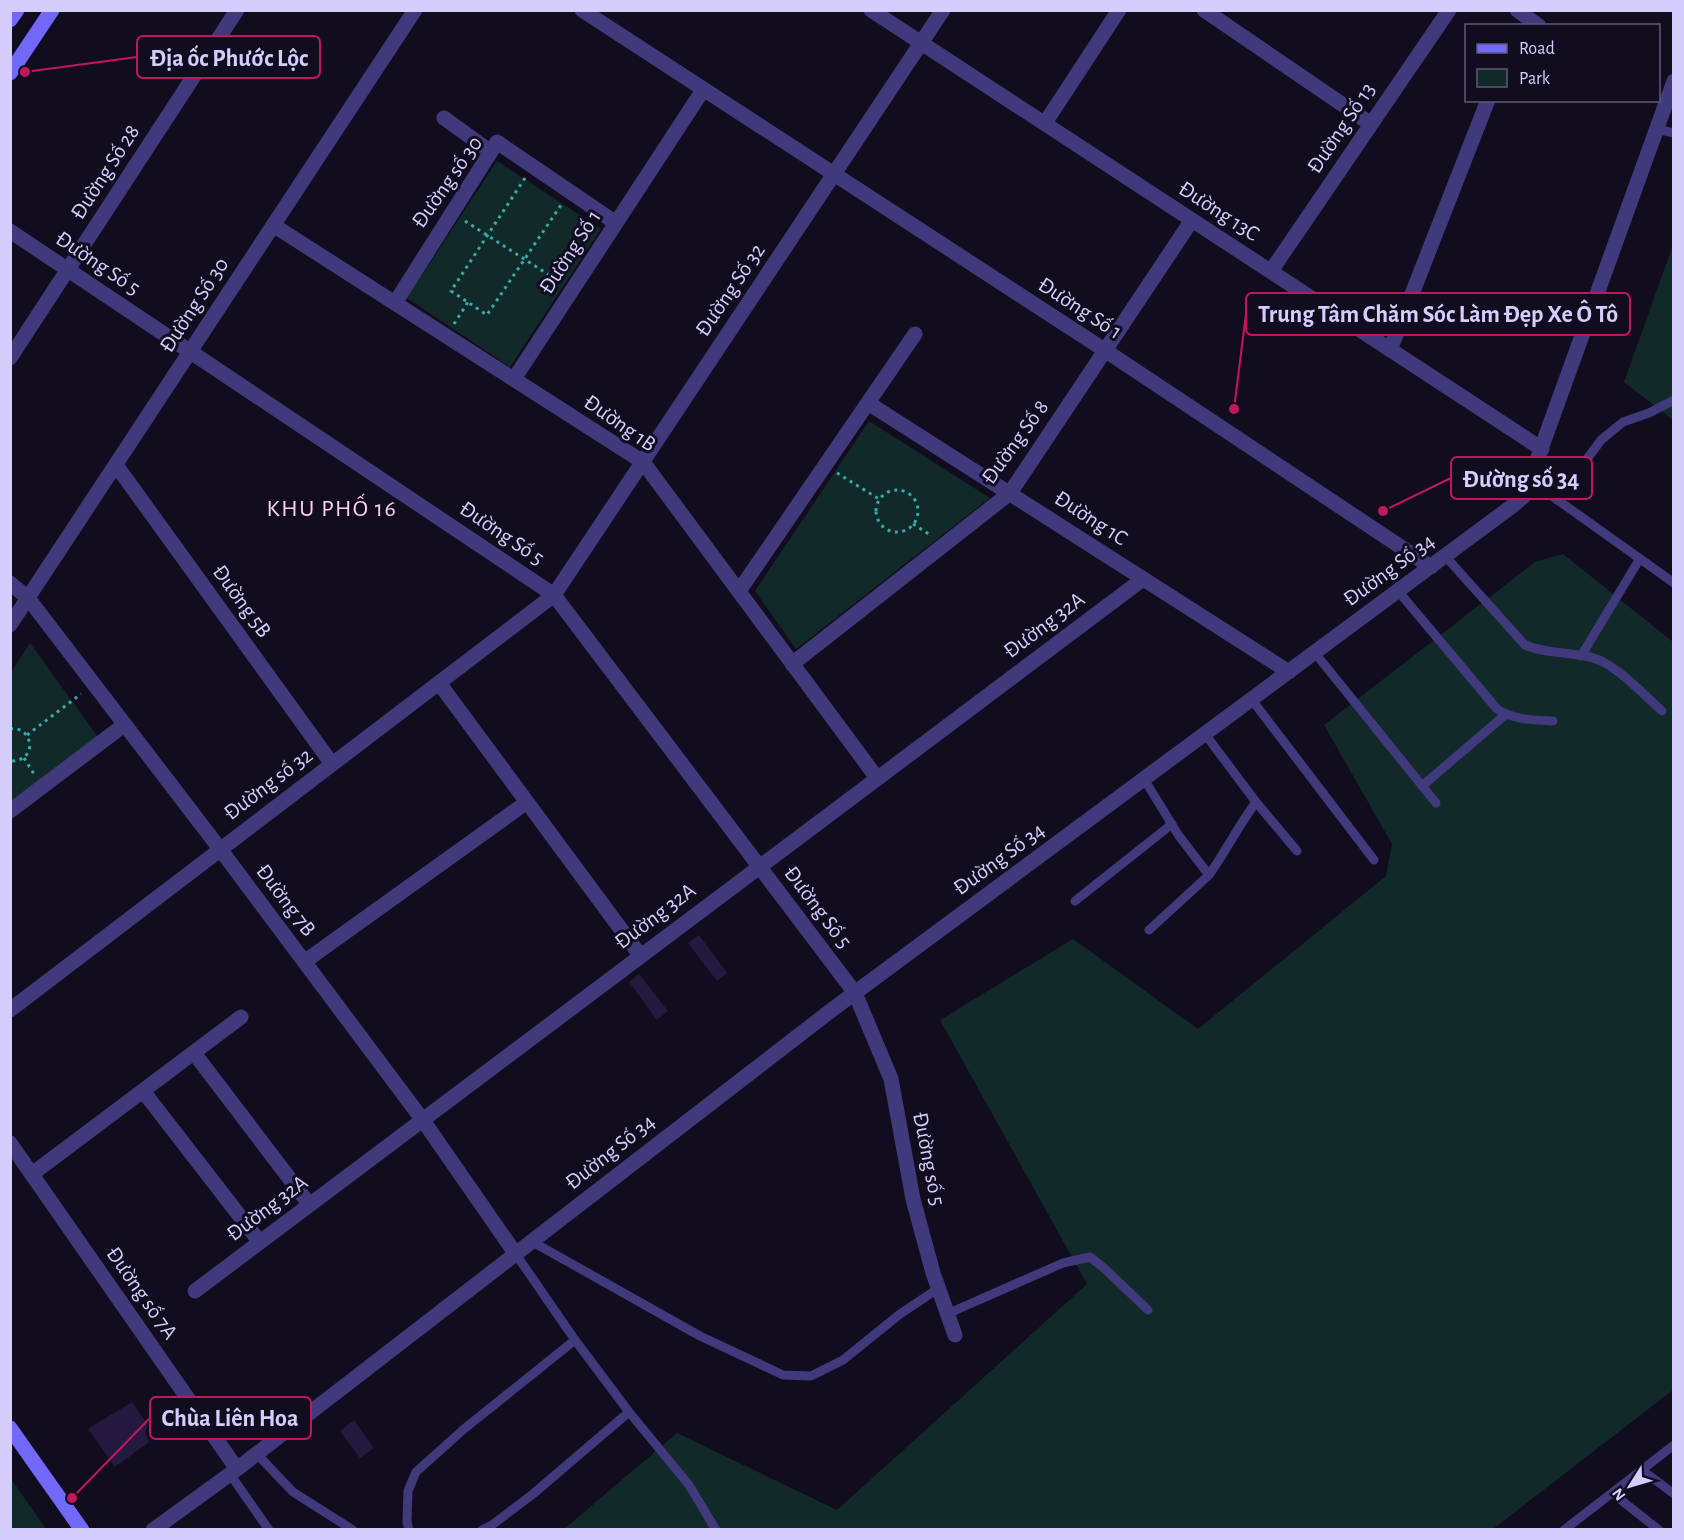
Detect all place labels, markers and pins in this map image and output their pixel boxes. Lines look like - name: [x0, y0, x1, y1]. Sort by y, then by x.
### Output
- callout: Địa ốc Phước Lộc: [137, 36, 320, 78]
- callout: Trung Tâm Chăm Sóc Làm Đẹp Xe Ô Tô: [1246, 293, 1630, 335]
- callout: Đường số 34: [1451, 457, 1592, 499]
- callout: Chùa Liên Hoa: [150, 1397, 311, 1439]

